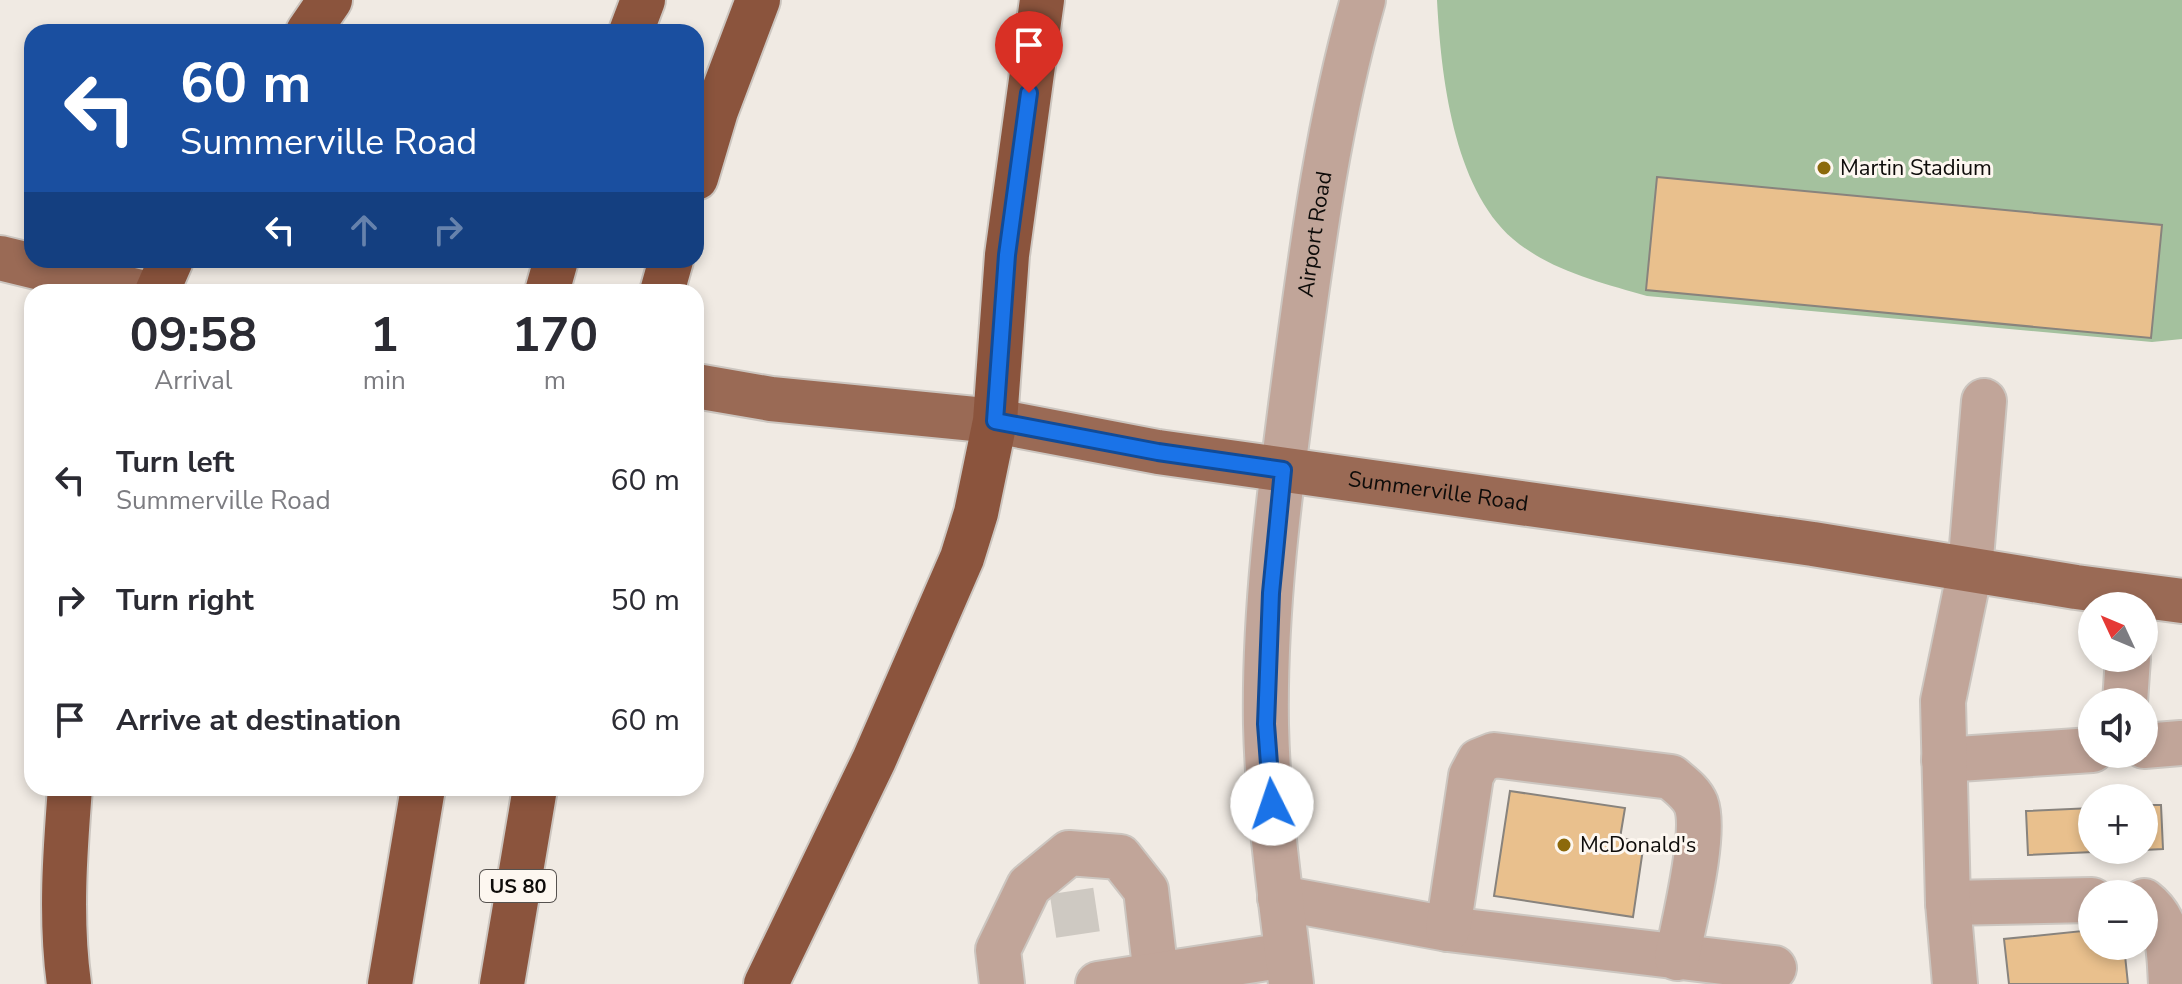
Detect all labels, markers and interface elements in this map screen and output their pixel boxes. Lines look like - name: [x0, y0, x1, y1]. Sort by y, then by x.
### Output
- pin: [995, 11, 1063, 93]
- icon: arrive: [1007, 23, 1051, 67]
- text: 60 m: [180, 45, 311, 122]
- icon: left: [48, 56, 152, 160]
- text: Summerville Road: [180, 118, 477, 167]
- place label: Martin Stadium: [1840, 153, 1992, 183]
- marker: Martin Stadium: [1815, 159, 1833, 177]
- street label: Airport Road: [1291, 169, 1340, 299]
- icon: left: [258, 208, 302, 252]
- icon: ahead: [342, 208, 386, 252]
- icon: right: [426, 208, 470, 252]
- text: 09:58: [130, 302, 257, 368]
- text: 1: [370, 302, 399, 368]
- text: 170: [512, 302, 598, 368]
- text: Arrival: [154, 363, 233, 398]
- text: min: [363, 363, 406, 398]
- text: m: [544, 363, 566, 398]
- text: Turn left: [116, 442, 234, 483]
- icon: left: [48, 458, 92, 502]
- text: 60 m: [611, 460, 680, 501]
- street label: Summerville Road: [1346, 464, 1530, 519]
- text: Summerville Road: [116, 483, 331, 518]
- icon: right: [48, 578, 92, 622]
- text: Turn right: [116, 580, 254, 621]
- text: 50 m: [611, 580, 680, 621]
- north arrow: [2078, 592, 2158, 672]
- map controls: [2078, 592, 2158, 960]
- button: sound: [2078, 688, 2158, 768]
- icon: arrive: [48, 698, 92, 742]
- text: Arrive at destination: [116, 700, 401, 741]
- text: 60 m: [611, 700, 680, 741]
- position arrow: [1230, 762, 1314, 846]
- button: +: [2078, 784, 2158, 864]
- place label: McDonald's: [1580, 830, 1696, 860]
- marker: McDonald's: [1555, 836, 1573, 854]
- road number: US 80: [480, 870, 556, 902]
- button: −: [2078, 880, 2158, 960]

